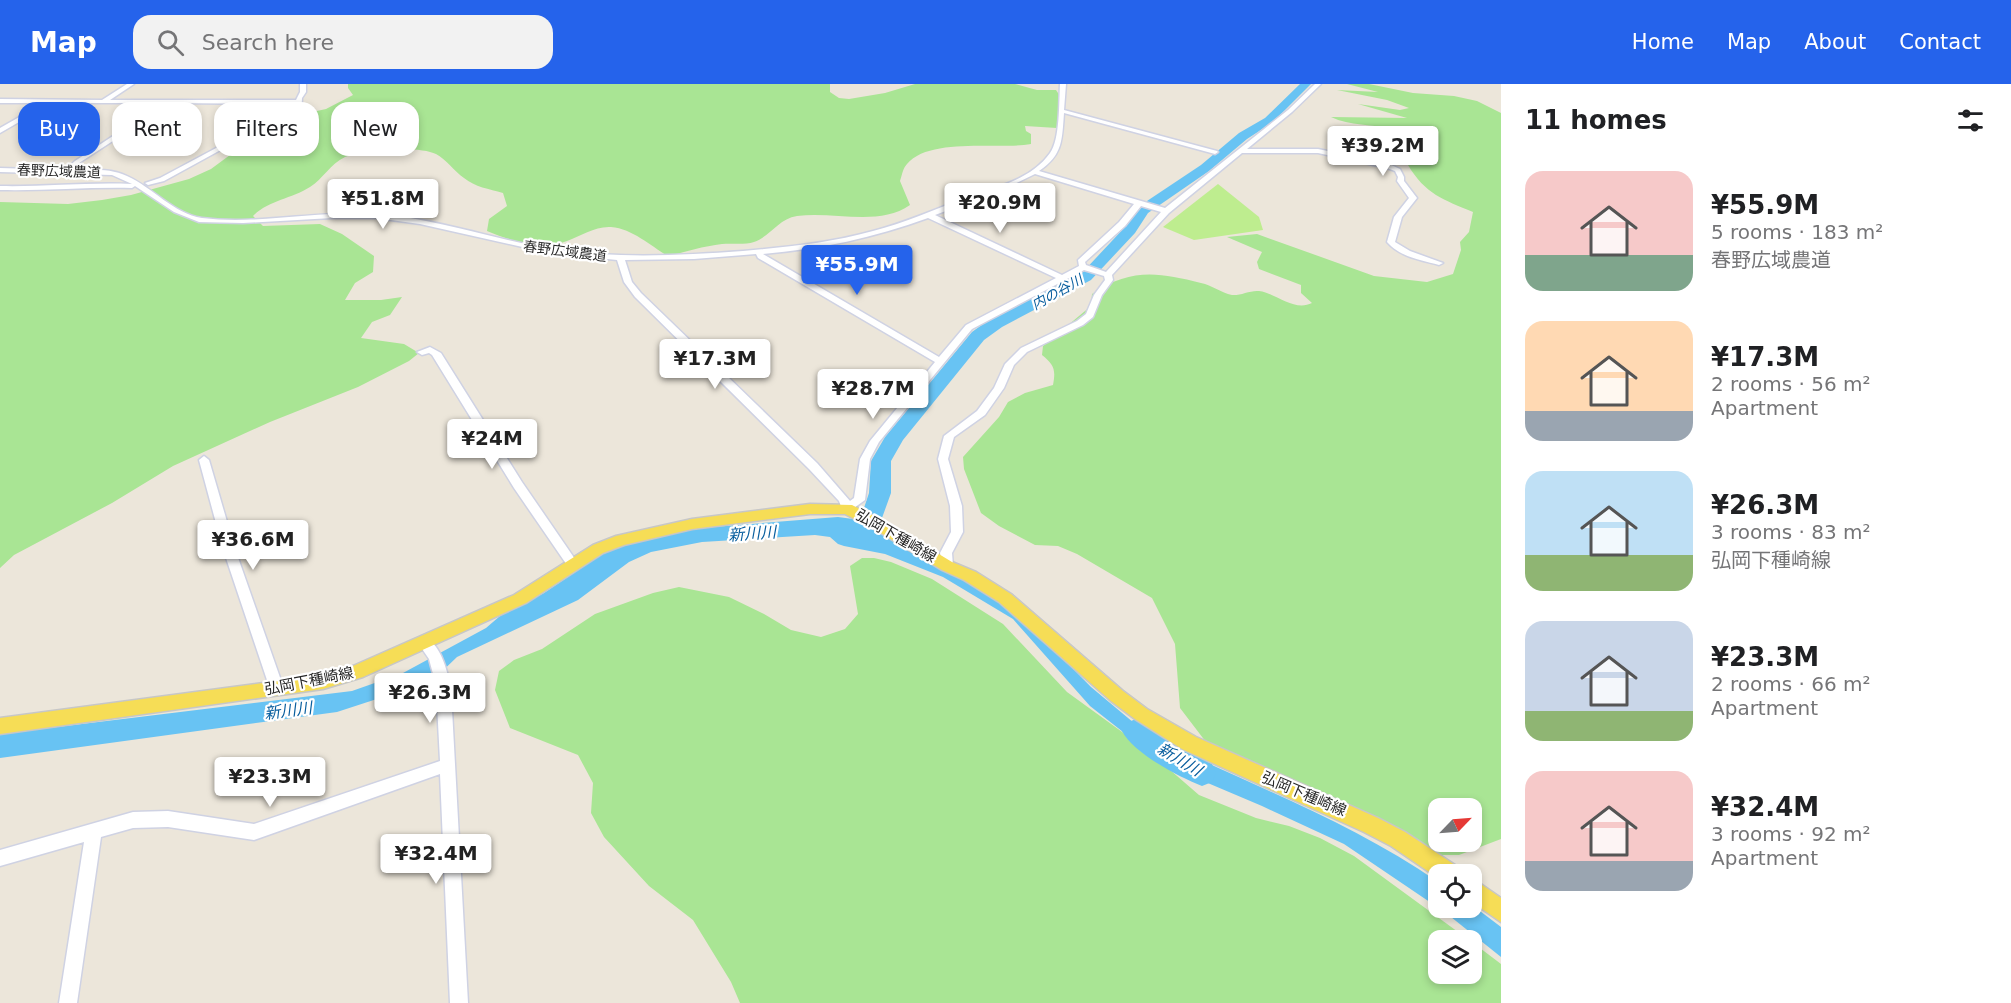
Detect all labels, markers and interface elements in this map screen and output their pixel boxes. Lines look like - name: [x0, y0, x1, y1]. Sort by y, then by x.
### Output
- search box: [133, 15, 553, 69]
- text: Map: [30, 26, 97, 59]
- icon: search: [154, 26, 187, 59]
- text: Search here: [202, 30, 334, 55]
- text: Home: [1632, 30, 1694, 54]
- text: Map: [1727, 30, 1771, 54]
- text: About: [1804, 30, 1866, 54]
- text: Contact: [1899, 30, 1981, 54]
- chip: Buy: [18, 102, 100, 156]
- chip: Rent: [112, 102, 202, 156]
- chip: Filters: [214, 102, 319, 156]
- chip: New: [331, 102, 419, 156]
- icon: filters: [1954, 104, 1987, 137]
- text: 11 homes: [1525, 105, 1667, 135]
- pin: ¥39.2M: [1334, 126, 1432, 177]
- text: ¥39.2M: [1341, 133, 1425, 157]
- street label: 春野広域農道: [17, 162, 101, 180]
- pin: ¥51.8M: [334, 179, 432, 230]
- pin: ¥20.9M: [951, 183, 1049, 234]
- text: ¥51.8M: [341, 186, 425, 210]
- text: ¥20.9M: [958, 190, 1042, 214]
- text: ¥55.9M: [1711, 190, 1819, 220]
- icon: home: [1573, 195, 1645, 267]
- text: 5 rooms · 183 m²: [1711, 220, 1883, 244]
- street label: 春野広域農道: [522, 238, 608, 264]
- pin: ¥55.9M: [808, 245, 906, 296]
- text: 春野広域農道: [1711, 248, 1831, 272]
- text: ¥55.9M: [815, 252, 899, 276]
- water label: 内の谷川: [1029, 270, 1087, 313]
- pin: ¥17.3M: [666, 339, 764, 390]
- text: ¥17.3M: [1711, 342, 1819, 372]
- icon: home: [1573, 345, 1645, 417]
- text: ¥17.3M: [673, 346, 757, 370]
- pin: ¥28.7M: [824, 369, 922, 420]
- text: 2 rooms · 56 m²: [1711, 372, 1871, 396]
- text: ¥28.7M: [831, 376, 915, 400]
- text: Apartment: [1711, 396, 1818, 420]
- pin: ¥24M: [456, 419, 528, 470]
- text: ¥24M: [461, 426, 523, 450]
- text: ¥26.3M: [1711, 490, 1819, 520]
- icon: home: [1573, 495, 1645, 567]
- street label: 弘岡下種崎線: [853, 506, 939, 566]
- pin: ¥36.6M: [204, 520, 302, 571]
- text: 3 rooms · 83 m²: [1711, 520, 1871, 544]
- water label: 新川川: [727, 522, 779, 545]
- text: ¥36.6M: [211, 527, 295, 551]
- text: 弘岡下種崎線: [1711, 548, 1831, 572]
- text: ¥23.3M: [1711, 642, 1819, 672]
- icon: home: [1573, 645, 1645, 717]
- street label: 弘岡下種崎線: [263, 664, 355, 698]
- text: 2 rooms · 66 m²: [1711, 672, 1871, 696]
- pin: ¥26.3M: [381, 673, 479, 724]
- text: ¥26.3M: [388, 680, 472, 704]
- text: Apartment: [1711, 696, 1818, 720]
- water label: 新川川: [263, 698, 315, 723]
- water label: 新川川: [1154, 739, 1207, 781]
- pin: ¥23.3M: [221, 757, 319, 808]
- text: ¥23.3M: [228, 764, 312, 788]
- street label: 弘岡下種崎線: [1259, 768, 1349, 820]
- text: ¥32.4M: [1711, 792, 1819, 822]
- icon: home: [1573, 795, 1645, 867]
- north arrow: [1428, 798, 1482, 852]
- map controls: [1428, 798, 1482, 984]
- text: 3 rooms · 92 m²: [1711, 822, 1871, 846]
- pin: ¥32.4M: [387, 834, 485, 885]
- text: ¥32.4M: [394, 841, 478, 865]
- text: Apartment: [1711, 846, 1818, 870]
- button: locate: [1428, 864, 1482, 918]
- button: layers: [1428, 930, 1482, 984]

